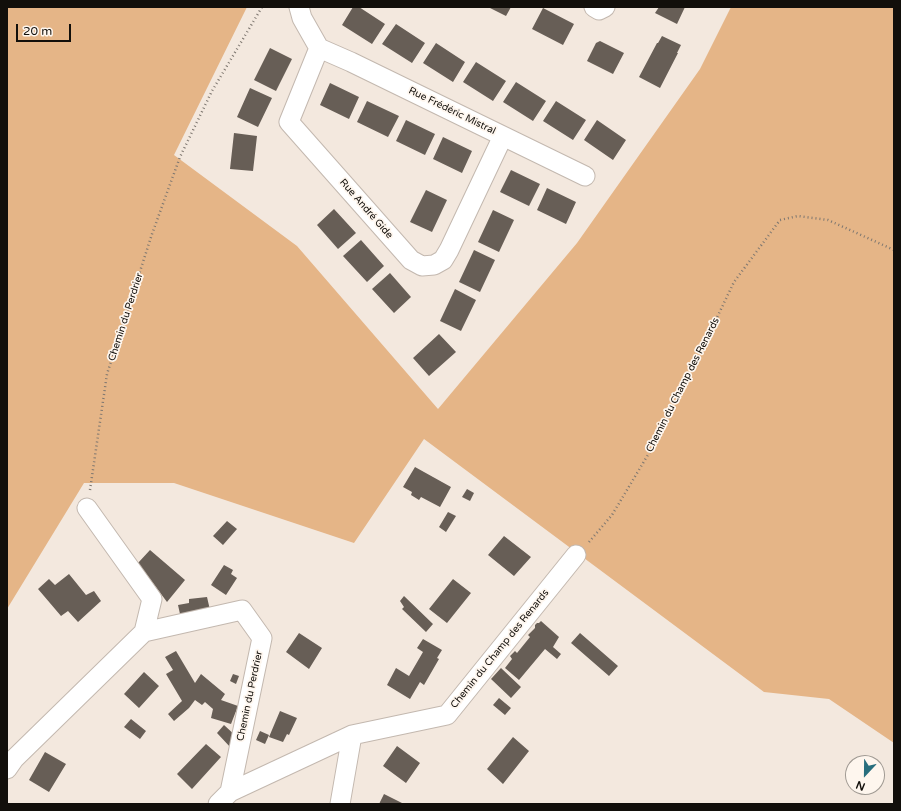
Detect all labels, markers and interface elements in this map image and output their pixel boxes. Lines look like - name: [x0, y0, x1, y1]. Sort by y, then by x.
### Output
- scale bar: [18, 16, 73, 42]
- text: 20 m: [23, 24, 52, 38]
- street label: Rue Frédéric Mistral: [406, 85, 498, 137]
- street label: Rue André Gide: [337, 177, 395, 241]
- street label: Chemin du Perdrier: [106, 271, 146, 363]
- street label: Chemin du Champ des Renards: [644, 316, 722, 454]
- street label: Chemin du Champ des Renards: [448, 587, 552, 711]
- street label: Chemin du Perdrier: [235, 650, 265, 742]
- north arrow: [845, 755, 885, 795]
- text: N: [854, 778, 867, 793]

